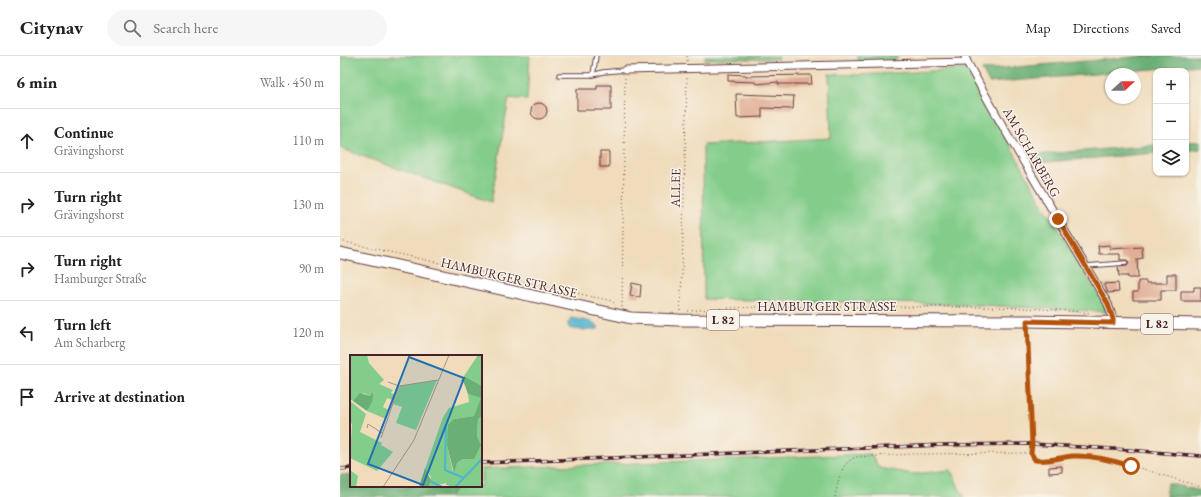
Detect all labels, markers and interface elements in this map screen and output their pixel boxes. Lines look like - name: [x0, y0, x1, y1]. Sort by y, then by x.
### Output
- search box: [107, 10, 387, 46]
- text: Citynav: [20, 15, 83, 40]
- icon: search: [121, 17, 143, 39]
- text: Search here: [153, 18, 218, 37]
- text: Map: [1025, 19, 1051, 37]
- text: Directions: [1073, 19, 1129, 37]
- text: Saved: [1151, 19, 1181, 37]
- north arrow: [1105, 68, 1141, 104]
- map controls: [1153, 68, 1189, 176]
- button: +: [1153, 68, 1189, 104]
- text: 6 min: [16, 71, 57, 93]
- text: Walk · 450 m: [260, 74, 324, 91]
- street label: AM SCHARBERG: [998, 103, 1064, 201]
- button: −: [1153, 104, 1189, 140]
- text: Continue: [54, 123, 114, 142]
- icon: ahead: [16, 130, 38, 152]
- text: 110 m: [293, 132, 324, 149]
- button: layers: [1153, 140, 1189, 176]
- text: Grävingshorst: [54, 142, 124, 159]
- street label: ALLEE: [667, 168, 684, 209]
- text: Turn right: [54, 187, 122, 206]
- icon: right: [16, 194, 38, 216]
- text: 130 m: [293, 196, 324, 213]
- text: Grävingshorst: [54, 206, 124, 223]
- route end: [1049, 210, 1067, 228]
- text: Turn right: [54, 251, 122, 270]
- street label: HAMBURGER STRASSE: [439, 254, 579, 301]
- icon: right: [16, 258, 38, 280]
- text: 90 m: [299, 260, 324, 277]
- text: Hamburger Straße: [54, 270, 147, 287]
- street label: HAMBURGER STRASSE: [757, 298, 897, 315]
- road number: L 82: [707, 310, 739, 330]
- road number: L 82: [1141, 314, 1173, 334]
- text: Turn left: [54, 315, 111, 334]
- icon: left: [16, 322, 38, 344]
- text: 120 m: [293, 324, 324, 341]
- text: Am Scharberg: [54, 334, 125, 351]
- inset map: [350, 355, 482, 487]
- icon: arrive: [16, 386, 38, 408]
- text: Arrive at destination: [54, 387, 185, 406]
- route start: [1122, 457, 1140, 475]

